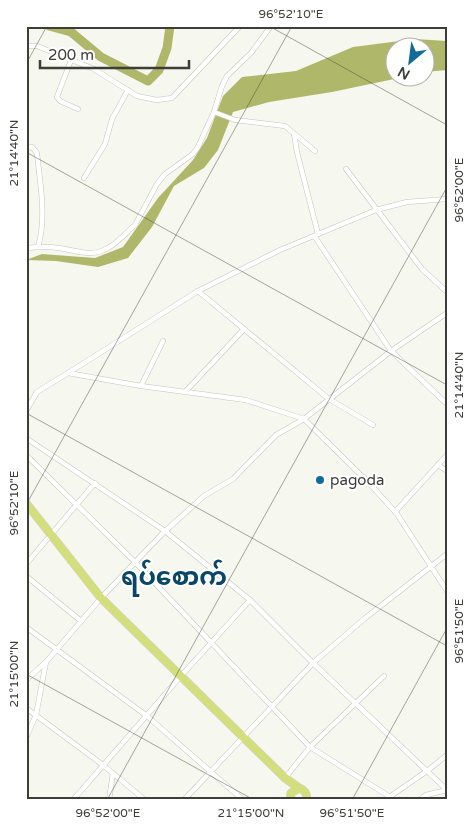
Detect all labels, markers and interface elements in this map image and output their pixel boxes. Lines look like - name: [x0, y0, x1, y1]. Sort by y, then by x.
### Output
- text: 96°52'10"E: [259, 7, 324, 21]
- scale bar: [40, 38, 189, 70]
- north arrow: [386, 38, 436, 88]
- text: 200 m: [48, 46, 94, 64]
- text: N: [395, 63, 413, 83]
- text: 21°14'40"N: [7, 120, 21, 187]
- text: 96°52'00"E: [452, 157, 466, 222]
- text: 21°14'40"N: [452, 352, 466, 419]
- text: 96°52'10"E: [7, 470, 21, 535]
- place label: pagoda: [330, 471, 384, 489]
- marker: pagoda: [314, 474, 326, 486]
- district label: ရပ်စောက်: [121, 559, 227, 597]
- text: 96°51'50"E: [452, 598, 466, 663]
- text: 21°15'00"N: [7, 641, 21, 708]
- text: 96°52'00"E: [76, 806, 141, 820]
- text: 21°15'00"N: [218, 806, 285, 820]
- text: 96°51'50"E: [320, 806, 385, 820]

